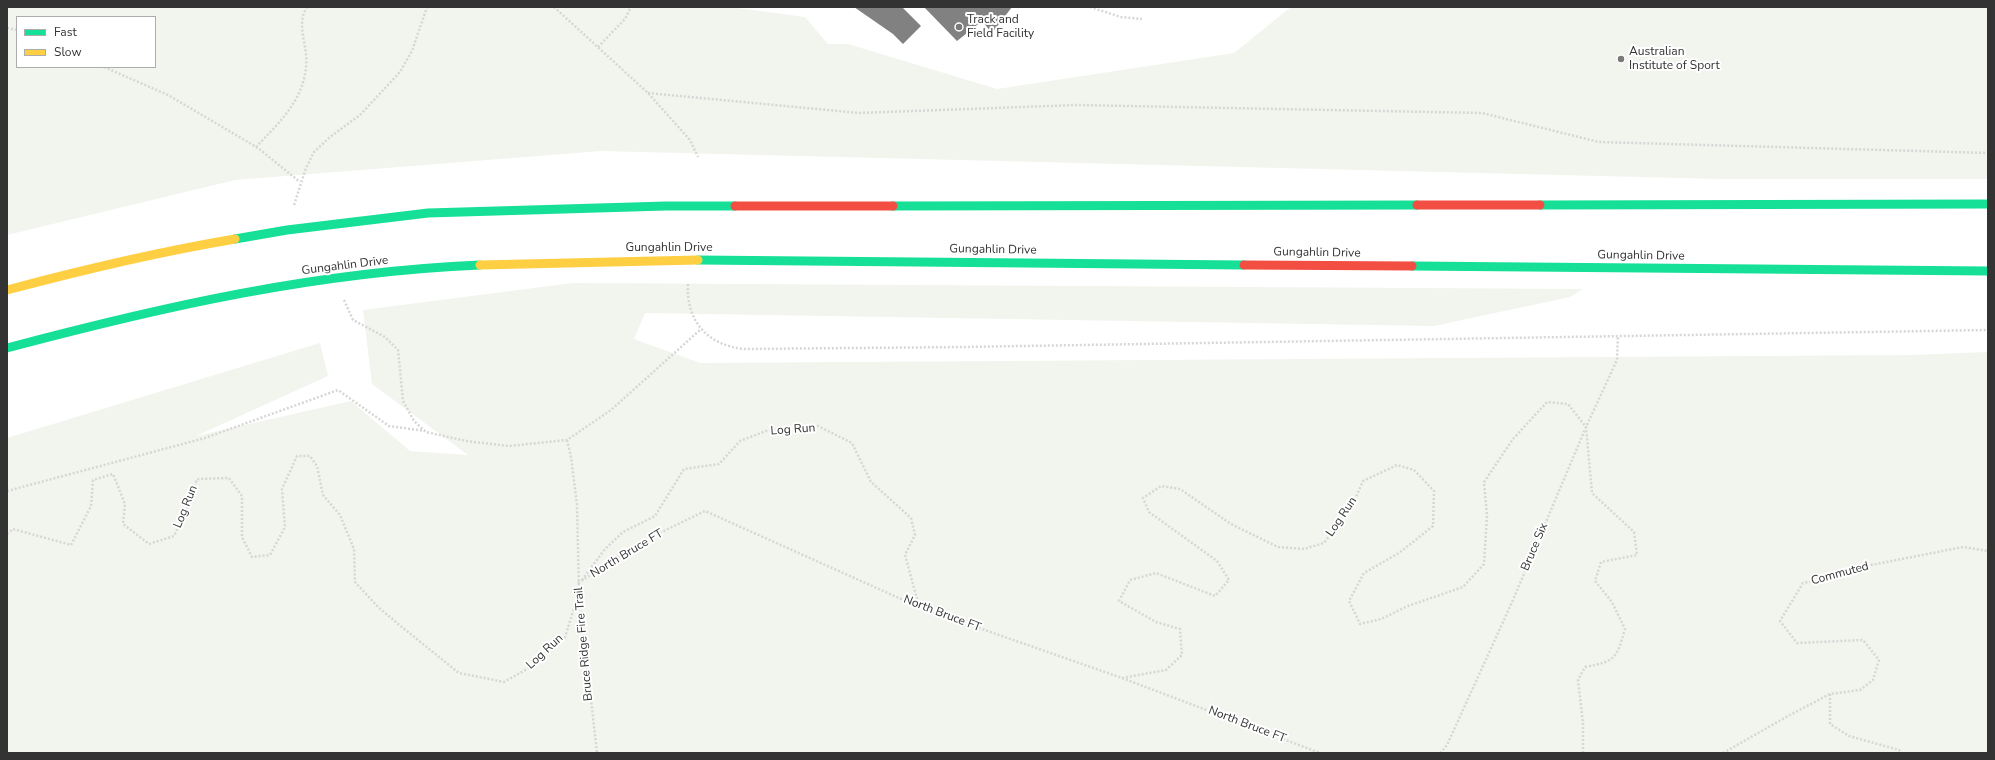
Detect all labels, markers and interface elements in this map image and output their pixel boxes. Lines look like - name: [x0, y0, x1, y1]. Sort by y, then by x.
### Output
- place label: Track and Field Facility: [967, 13, 1034, 41]
- legend: [16, 16, 156, 68]
- marker: Track and Field Facility: [954, 22, 964, 32]
- text: Fast: [54, 24, 77, 40]
- text: Slow: [54, 44, 82, 60]
- place label: Australian Institute of Sport: [1629, 45, 1720, 73]
- marker: Australian Institute of Sport: [1616, 54, 1626, 64]
- street label: Gungahlin Drive: [625, 241, 713, 255]
- street label: Gungahlin Drive: [949, 242, 1037, 258]
- street label: Gungahlin Drive: [1273, 245, 1361, 261]
- street label: Gungahlin Drive: [1597, 248, 1685, 264]
- street label: Gungahlin Drive: [301, 254, 389, 278]
- street label: Log Run: [770, 421, 816, 439]
- street label: Log Run: [171, 484, 201, 530]
- street label: Log Run: [1323, 494, 1361, 540]
- street label: Bruce Six: [1519, 521, 1551, 573]
- street label: North Bruce FT: [588, 527, 666, 581]
- street label: Commuted: [1810, 559, 1870, 589]
- street label: Bruce Ridge Fire Trail: [572, 586, 596, 702]
- street label: North Bruce FT: [901, 593, 983, 635]
- street label: Log Run: [524, 631, 566, 673]
- street label: North Bruce FT: [1206, 704, 1288, 746]

